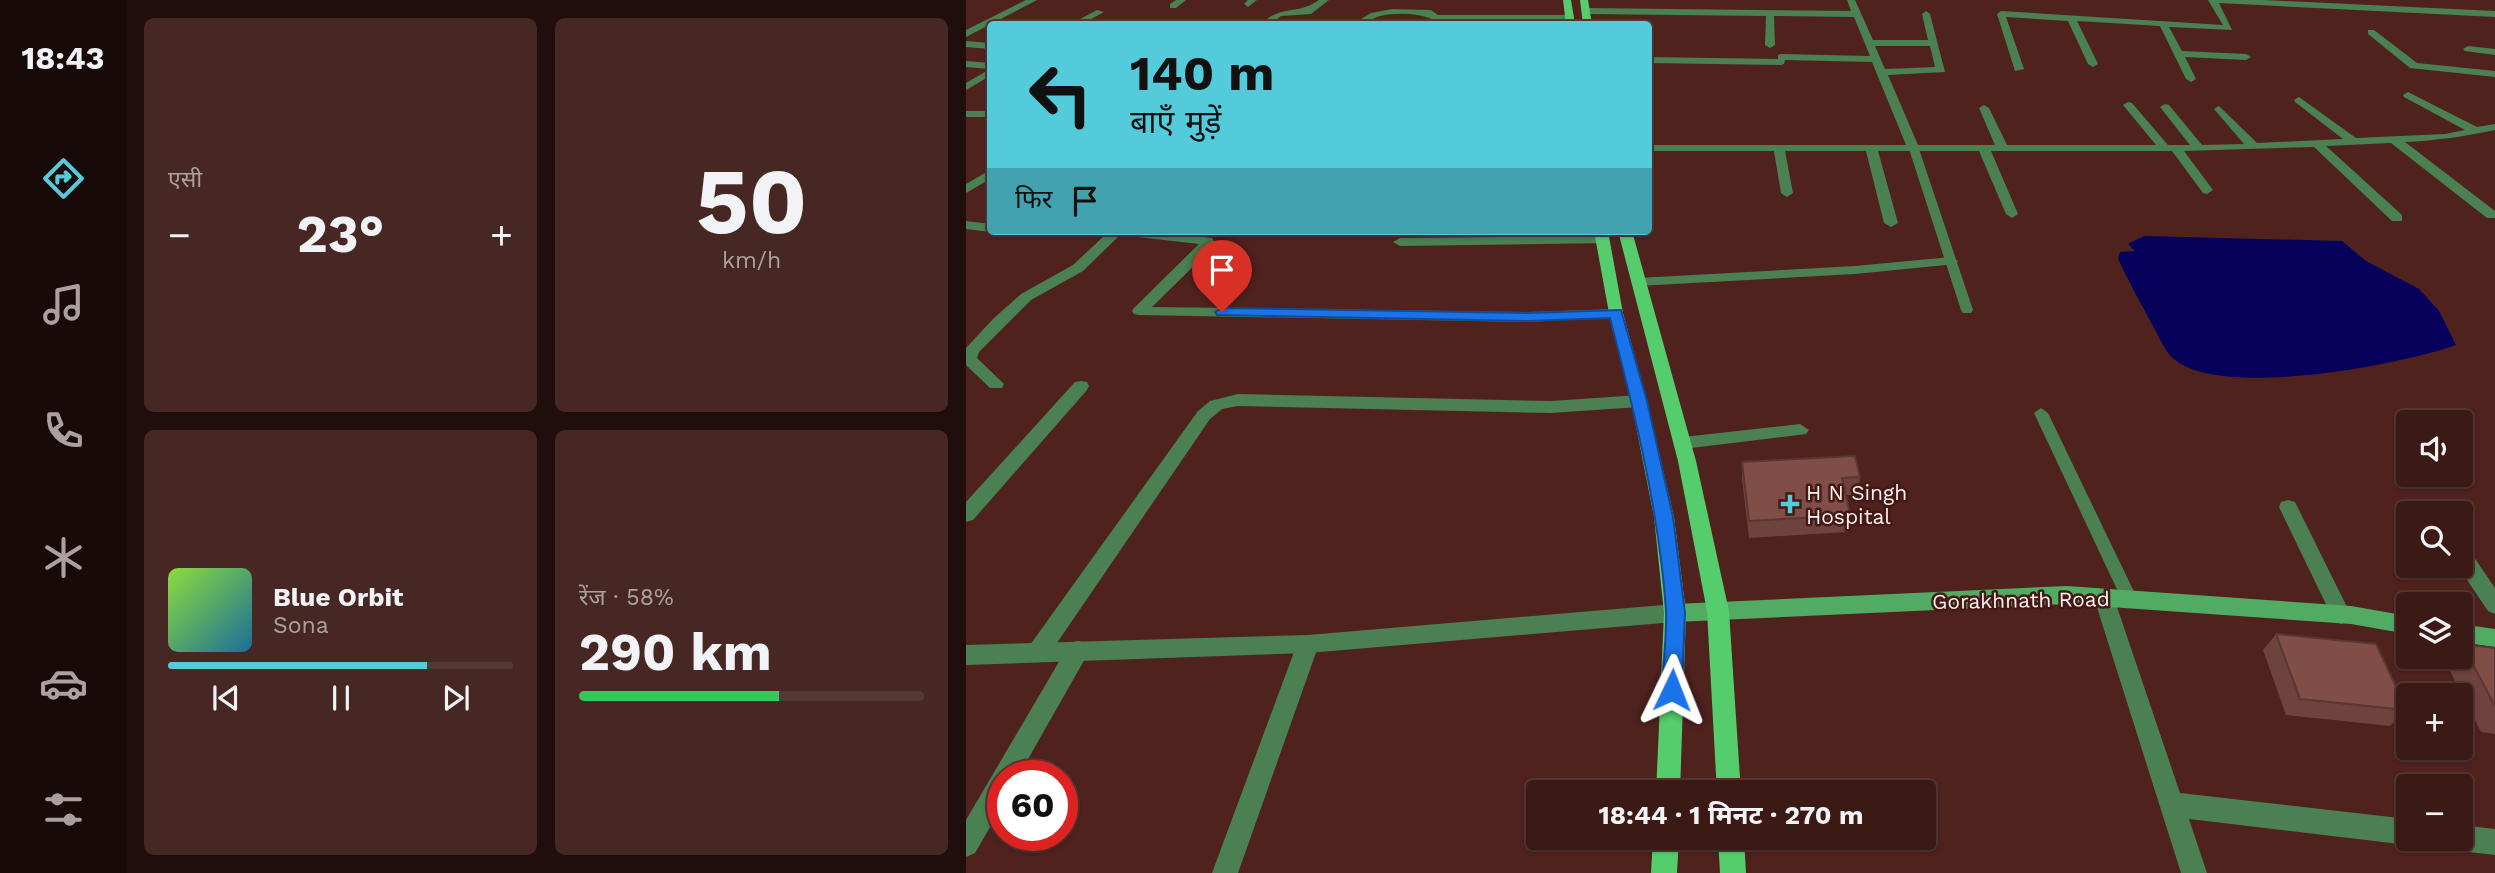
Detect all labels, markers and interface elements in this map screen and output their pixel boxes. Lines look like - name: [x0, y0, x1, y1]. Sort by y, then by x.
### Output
- text: 18:43: [21, 39, 105, 77]
- text: 140 m: [1130, 44, 1274, 102]
- icon: left: [1015, 49, 1106, 140]
- text: बाएँ मुड़ें: [1130, 103, 1221, 141]
- text: 50: [696, 148, 807, 255]
- icon: directions: [39, 154, 88, 203]
- text: एसी: [168, 166, 202, 193]
- icon: arrive: [1066, 182, 1104, 220]
- text: फिर: [1015, 184, 1052, 214]
- text: 23°: [297, 204, 384, 265]
- text: −: [168, 213, 191, 257]
- text: +: [490, 213, 513, 257]
- pin: [1192, 240, 1252, 312]
- text: km/h: [722, 247, 781, 274]
- icon: arrive: [1203, 251, 1241, 289]
- icon: music: [39, 280, 88, 329]
- icon: phone: [39, 406, 88, 455]
- map controls: [2396, 410, 2473, 851]
- button: sound: [2396, 410, 2473, 487]
- place label: H N Singh Hospital: [1806, 480, 1907, 529]
- marker: H N Singh Hospital: [1780, 494, 1800, 514]
- button: search: [2396, 501, 2473, 578]
- icon: climate: [39, 533, 88, 582]
- text: Blue Orbit: [273, 582, 403, 612]
- text: रेंज · 58%: [579, 584, 674, 611]
- street label: Gorakhnath Road: [1932, 586, 2110, 614]
- button: layers: [2396, 592, 2473, 669]
- text: Sona: [273, 612, 329, 639]
- text: 290 km: [579, 622, 772, 683]
- position arrow: [1635, 653, 1709, 727]
- icon: car: [39, 659, 88, 708]
- icon: previous: [207, 679, 245, 717]
- icon: pause: [322, 679, 360, 717]
- icon: next: [437, 679, 475, 717]
- button: +: [2396, 683, 2473, 760]
- speed limit sign: 60: [987, 760, 1078, 851]
- button: −: [2396, 774, 2473, 851]
- icon: filters: [39, 785, 88, 834]
- text: 18:44 · 1 मिनट · 270 m: [1599, 800, 1863, 830]

